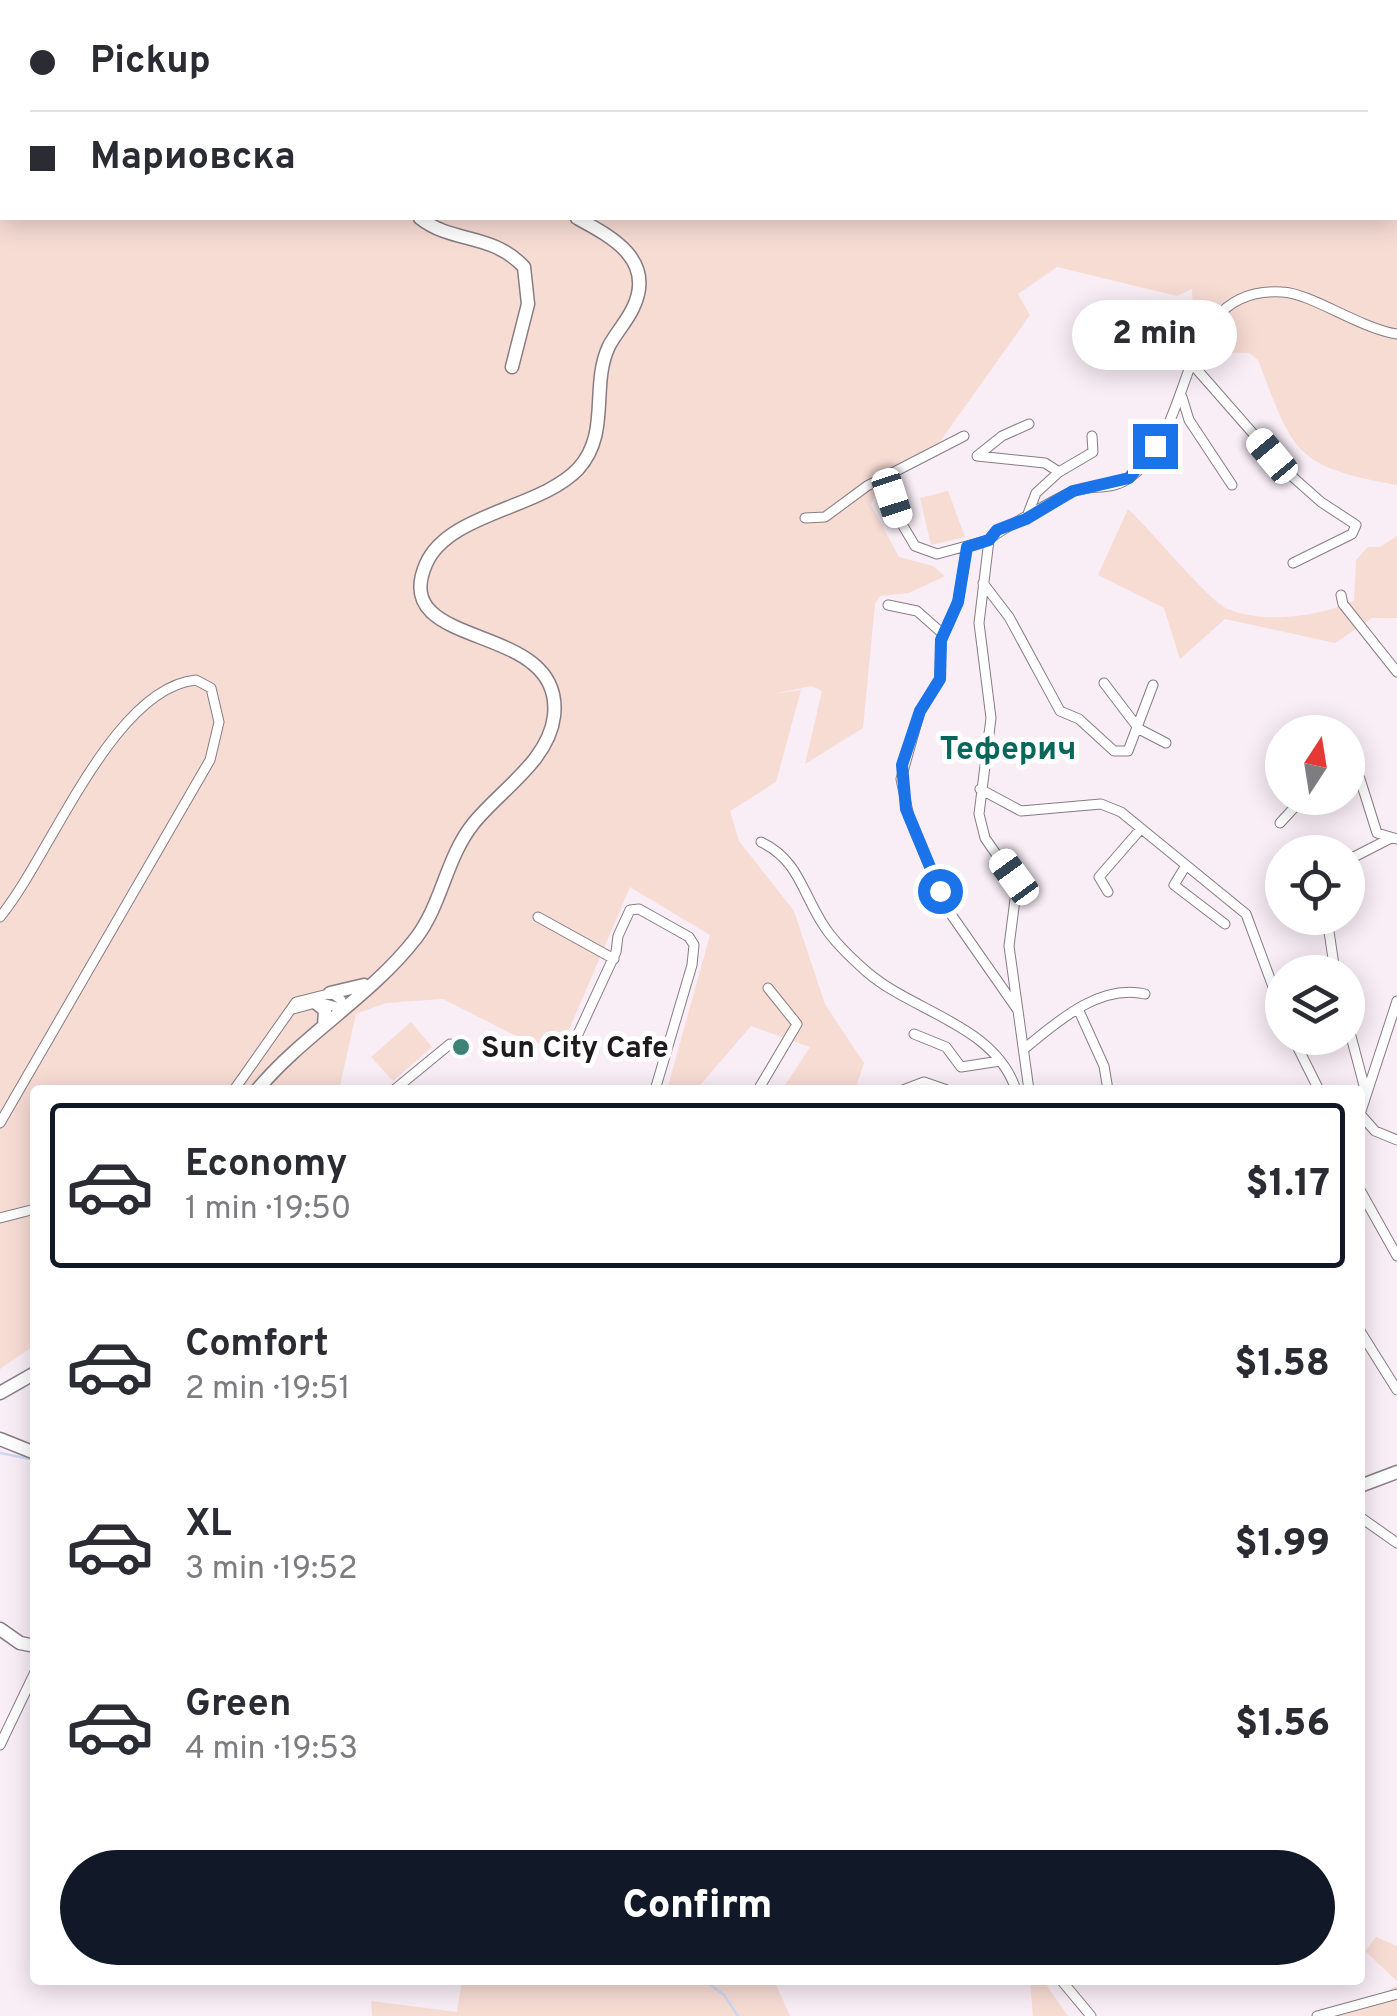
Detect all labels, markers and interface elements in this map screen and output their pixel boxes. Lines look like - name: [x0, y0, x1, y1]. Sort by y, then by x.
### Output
- text: Pickup: [90, 38, 211, 87]
- text: Мариовска: [90, 134, 296, 183]
- callout: 2 min: [1072, 301, 1238, 371]
- text: 2 min: [1112, 315, 1197, 355]
- car: [1241, 423, 1303, 489]
- route end: [1133, 424, 1178, 469]
- car: [868, 465, 916, 531]
- north arrow: [1265, 715, 1365, 815]
- map controls: [1265, 715, 1365, 1055]
- district label: Теферич: [940, 731, 1076, 771]
- button: locate: [1265, 835, 1365, 935]
- car: [984, 844, 1044, 910]
- route start: [918, 869, 963, 914]
- button: layers: [1265, 955, 1365, 1055]
- place label: Sun City Cafe: [481, 1031, 669, 1068]
- marker: Sun City Cafe: [450, 1036, 472, 1058]
- icon: car: [65, 1141, 155, 1231]
- text: Economy: [185, 1141, 347, 1190]
- text: $1.17: [1245, 1161, 1330, 1210]
- text: 1 min · 19:50: [185, 1190, 351, 1230]
- icon: car: [65, 1321, 155, 1411]
- text: Comfort: [185, 1321, 329, 1370]
- text: $1.58: [1234, 1341, 1330, 1390]
- text: 2 min · 19:51: [185, 1370, 350, 1410]
- icon: car: [65, 1501, 155, 1591]
- text: XL: [185, 1501, 232, 1550]
- text: $1.99: [1234, 1521, 1330, 1570]
- text: 3 min · 19:52: [185, 1550, 358, 1590]
- icon: car: [65, 1681, 155, 1771]
- text: Green: [185, 1681, 291, 1730]
- text: $1.56: [1235, 1701, 1330, 1750]
- text: 4 min · 19:53: [185, 1730, 358, 1770]
- button: Confirm: [60, 1850, 1335, 1965]

